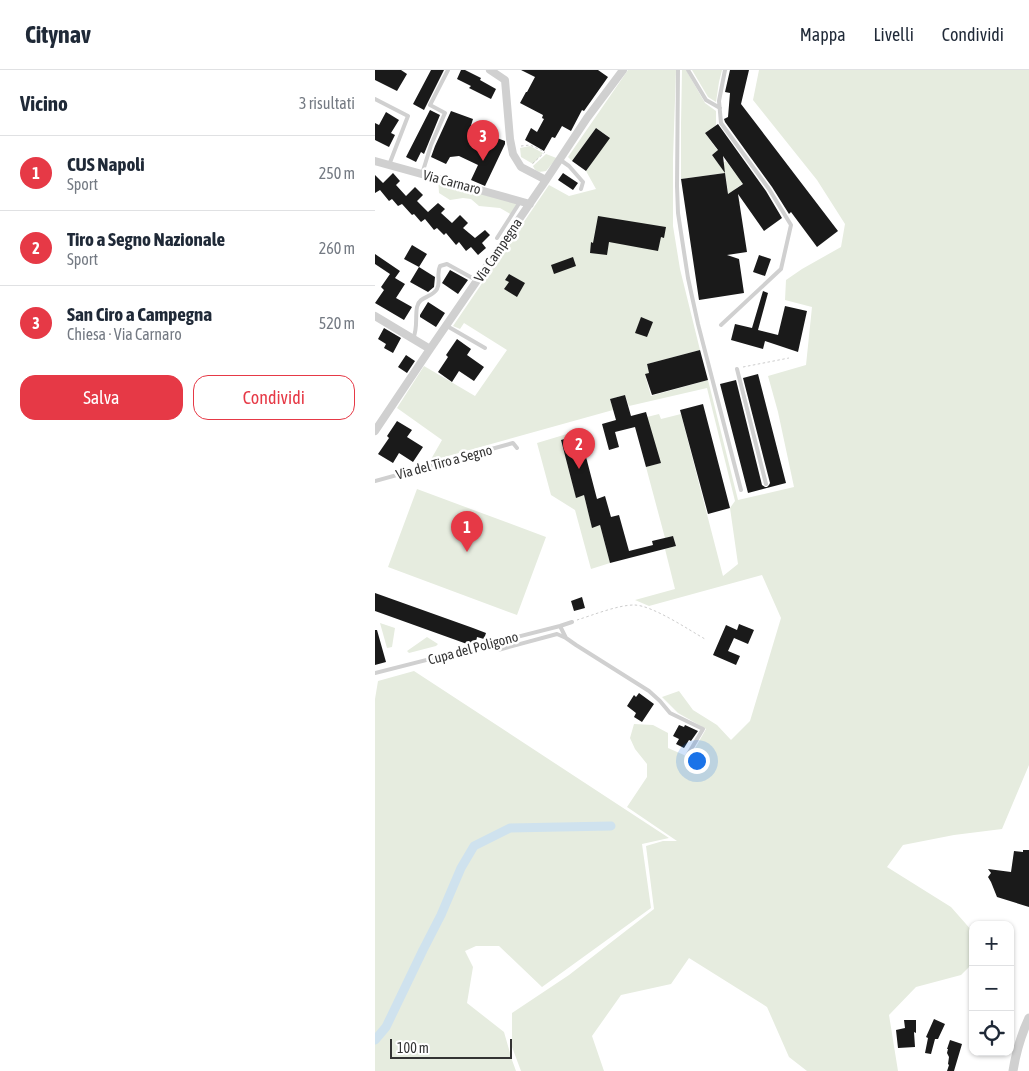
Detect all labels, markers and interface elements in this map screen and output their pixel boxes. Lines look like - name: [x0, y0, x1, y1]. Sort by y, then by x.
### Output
- text: Citynav: [25, 21, 91, 48]
- text: Mappa: [800, 24, 846, 45]
- text: Livelli: [874, 24, 914, 45]
- text: Condividi: [942, 24, 1004, 45]
- text: Vicino: [20, 91, 68, 115]
- text: 3 risultati: [299, 94, 355, 112]
- pin: 3: [467, 120, 499, 161]
- text: CUS Napoli: [67, 153, 145, 175]
- text: 1: [32, 164, 40, 182]
- text: 250 m: [319, 164, 355, 182]
- street label: Via Carnaro: [421, 167, 483, 197]
- text: Sport: [67, 175, 98, 193]
- street label: Via Campegna: [471, 215, 525, 285]
- text: Tiro a Segno Nazionale: [67, 228, 225, 250]
- text: 2: [32, 239, 40, 257]
- text: 260 m: [319, 239, 355, 257]
- text: Sport: [67, 250, 98, 268]
- text: San Ciro a Campegna: [67, 303, 212, 325]
- text: 3: [32, 314, 40, 332]
- text: 520 m: [319, 314, 355, 332]
- text: Chiesa · Via Carnaro: [67, 325, 182, 343]
- button: Salva: [20, 375, 183, 420]
- button: Condividi: [193, 375, 355, 420]
- pin: 2: [563, 428, 595, 469]
- street label: Via del Tiro a Segno: [394, 441, 494, 483]
- pin: 1: [451, 511, 483, 552]
- street label: Cupa del Poligono: [426, 628, 520, 668]
- your location: [684, 748, 710, 774]
- map controls: [969, 921, 1014, 1056]
- button: +: [969, 921, 1014, 966]
- button: −: [969, 966, 1014, 1011]
- button: locate: [969, 1011, 1014, 1056]
- scale bar: [390, 1036, 513, 1059]
- text: 100 m: [397, 1040, 429, 1056]

